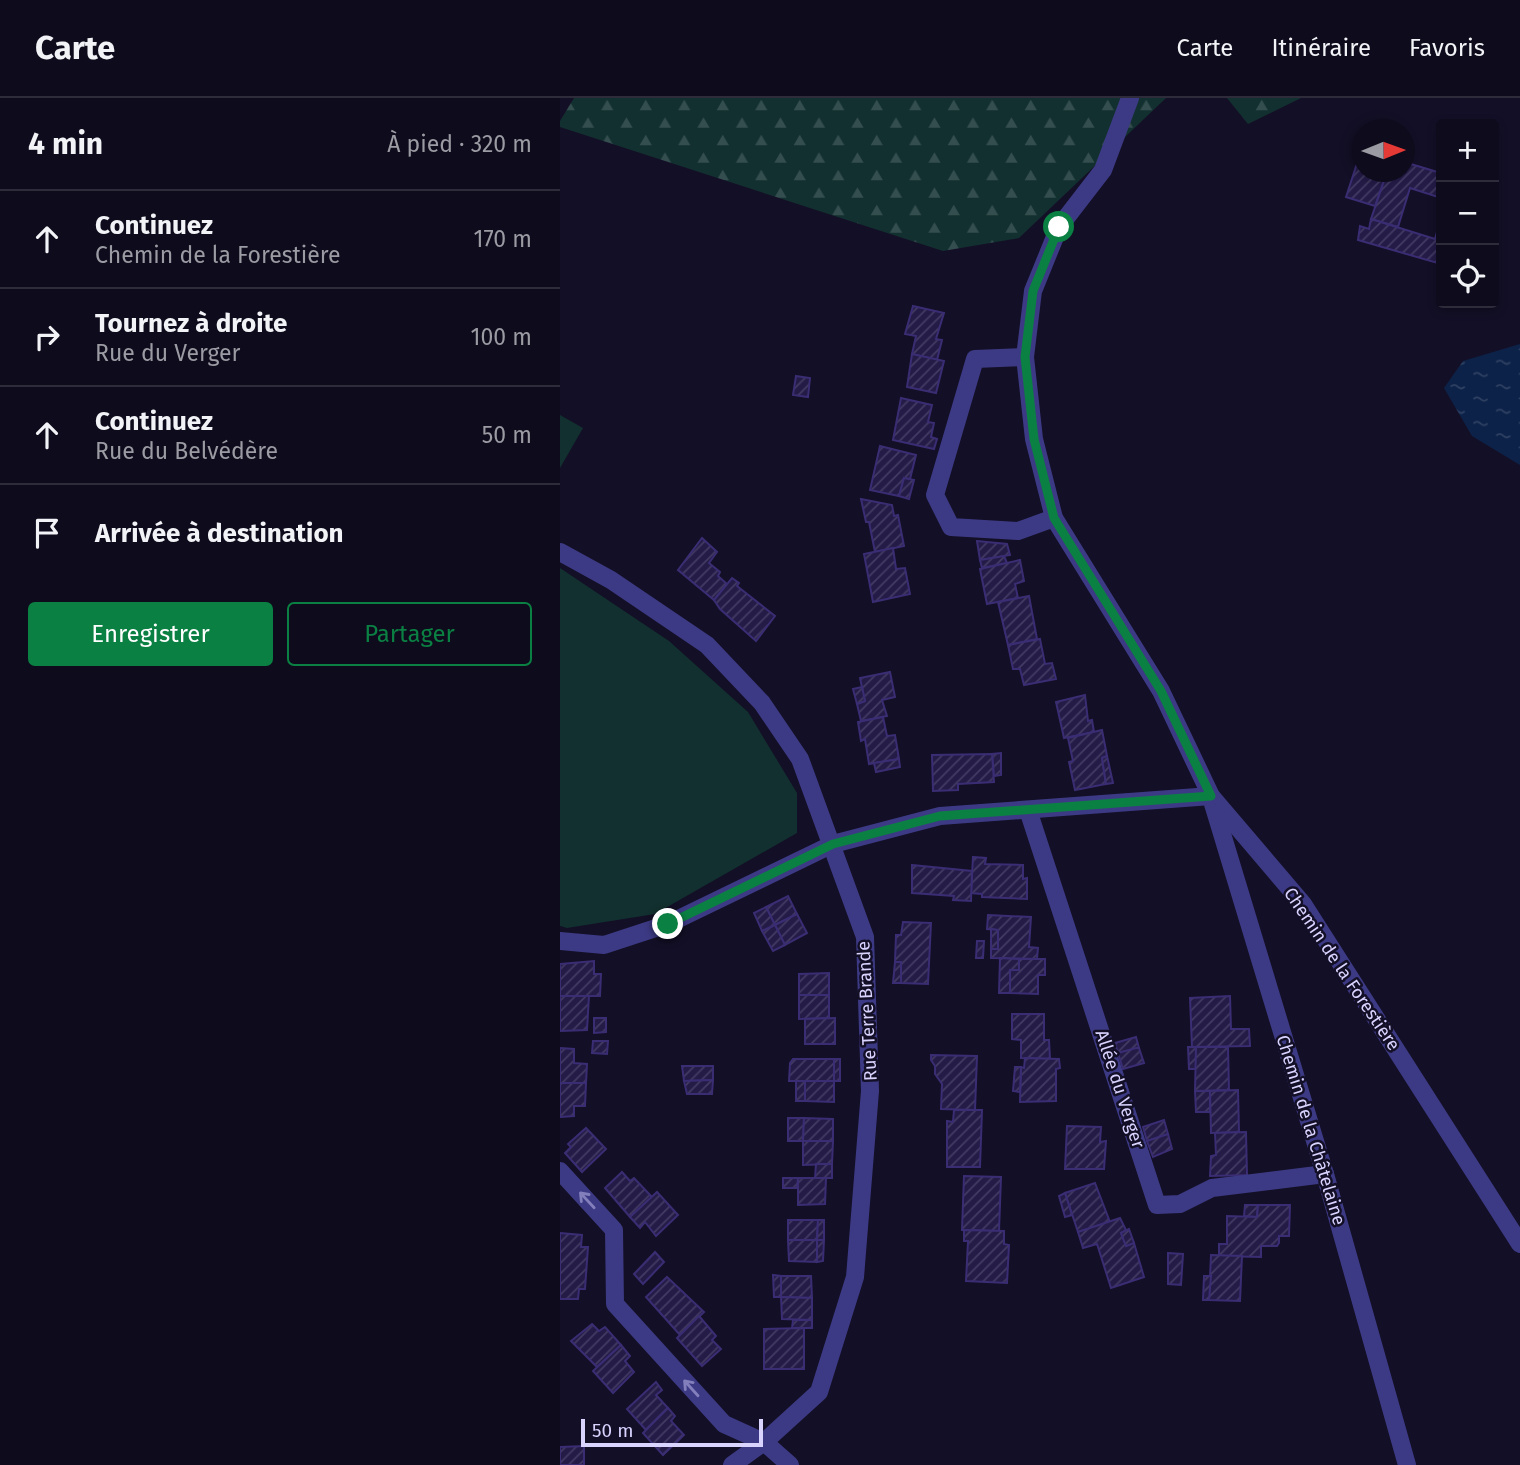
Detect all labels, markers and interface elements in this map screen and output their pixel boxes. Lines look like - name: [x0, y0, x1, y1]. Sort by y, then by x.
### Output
- text: Carte: [35, 28, 115, 68]
- text: Carte: [1177, 34, 1233, 62]
- text: Itinéraire: [1271, 34, 1371, 62]
- text: Favoris: [1409, 34, 1485, 62]
- north arrow: [1352, 119, 1415, 182]
- map controls: [1436, 119, 1499, 308]
- button: +: [1436, 119, 1499, 182]
- text: 4 min: [28, 126, 103, 162]
- text: À pied · 320 m: [387, 130, 532, 158]
- button: −: [1436, 182, 1499, 245]
- text: Continuez: [95, 210, 213, 241]
- route start: [1043, 211, 1074, 242]
- icon: ahead: [28, 220, 66, 258]
- text: 170 m: [473, 225, 532, 253]
- text: Chemin de la Forestière: [95, 241, 340, 269]
- button: locate: [1436, 245, 1499, 308]
- text: Tournez à droite: [95, 308, 287, 339]
- icon: right: [28, 318, 66, 356]
- text: 100 m: [471, 323, 532, 351]
- text: Rue du Verger: [95, 339, 240, 367]
- text: Continuez: [95, 406, 213, 437]
- icon: ahead: [28, 416, 66, 454]
- text: 50 m: [482, 421, 532, 449]
- text: Rue du Belvédère: [95, 437, 278, 465]
- icon: arrive: [28, 514, 66, 552]
- text: Arrivée à destination: [95, 518, 344, 549]
- button: Enregistrer: [28, 602, 273, 666]
- button: Partager: [287, 602, 532, 666]
- street label: Chemin de la Forestière: [1279, 883, 1405, 1055]
- route end: [652, 908, 683, 939]
- street label: Rue Terre Brande: [852, 940, 882, 1082]
- street label: Allée du Verger: [1091, 1027, 1149, 1151]
- street label: Chemin de la Châtelaine: [1272, 1032, 1350, 1228]
- one-way arrow: [579, 1191, 595, 1209]
- one-way arrow: [683, 1379, 699, 1397]
- scale bar: [581, 1416, 763, 1448]
- text: 50 m: [592, 1419, 633, 1442]

